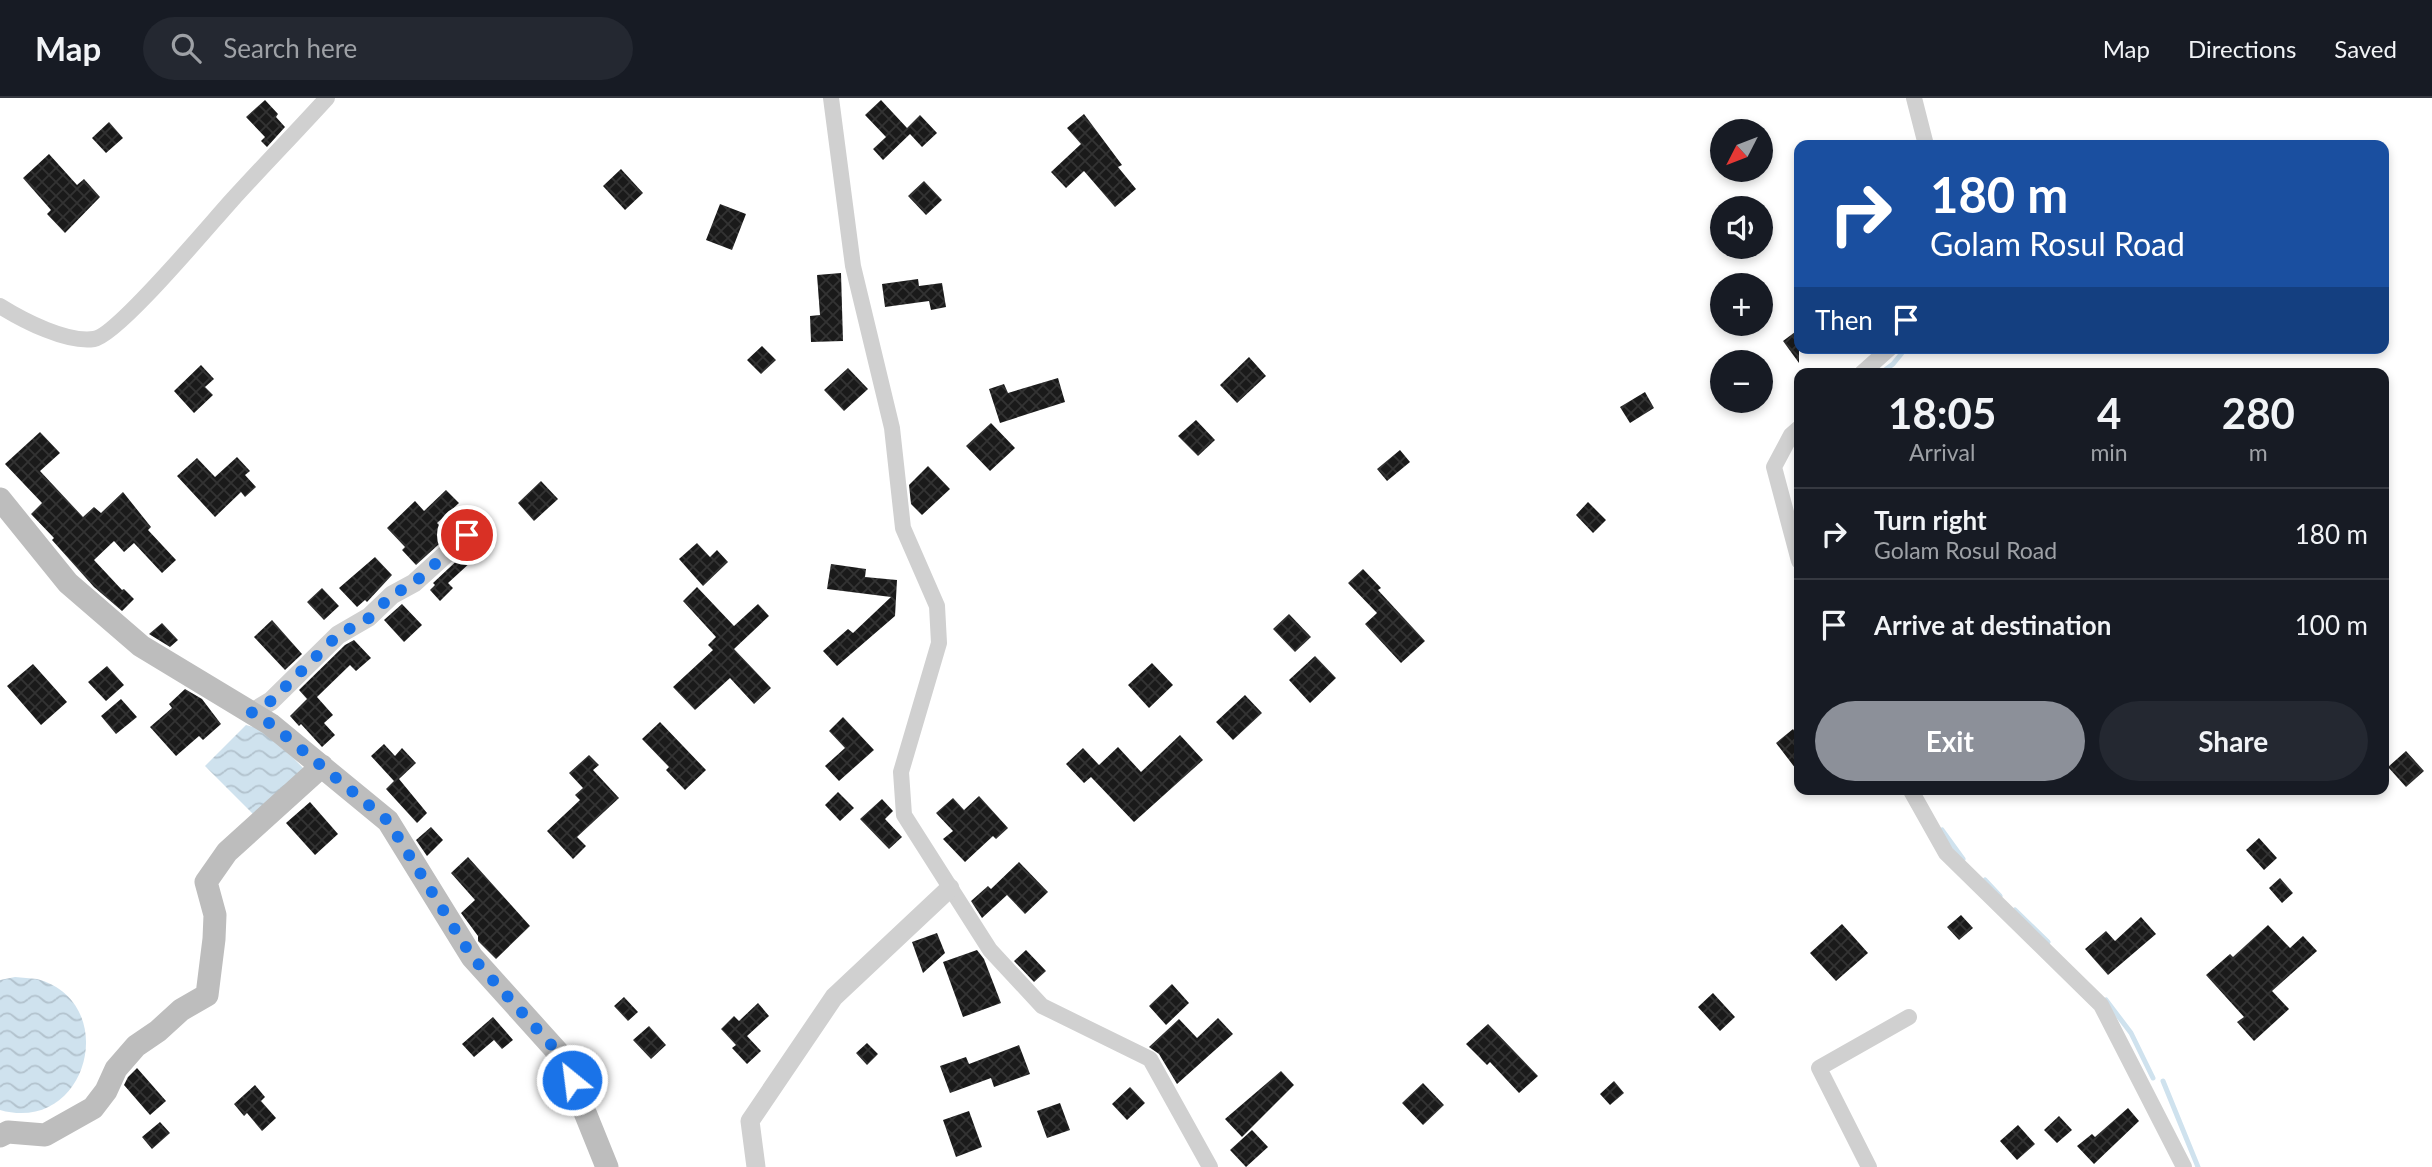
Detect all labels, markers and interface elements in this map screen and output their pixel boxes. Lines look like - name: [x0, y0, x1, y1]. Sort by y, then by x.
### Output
- search box: [143, 17, 633, 80]
- text: Map: [35, 28, 101, 68]
- icon: search: [167, 29, 205, 67]
- text: Search here: [223, 32, 357, 64]
- text: Map: [2103, 34, 2150, 63]
- text: Directions: [2188, 34, 2296, 63]
- text: Saved: [2334, 34, 2397, 63]
- north arrow: [1710, 119, 1773, 182]
- map controls: [1710, 119, 1773, 413]
- text: 180 m: [1930, 165, 2068, 223]
- icon: right: [1815, 168, 1906, 259]
- button: sound: [1710, 196, 1773, 259]
- text: Golam Rosul Road: [1930, 224, 2185, 263]
- button: +: [1710, 273, 1773, 336]
- icon: arrive: [1887, 301, 1925, 339]
- text: Then: [1815, 304, 1873, 336]
- button: −: [1710, 350, 1773, 413]
- text: 18:05: [1888, 388, 1996, 438]
- text: 4: [2097, 388, 2121, 438]
- text: 280: [2222, 388, 2295, 438]
- text: Arrival: [1909, 438, 1975, 466]
- text: min: [2090, 438, 2128, 466]
- text: m: [2249, 438, 2268, 466]
- text: Turn right: [1874, 504, 1987, 536]
- pin: [437, 505, 497, 565]
- icon: right: [1815, 515, 1853, 553]
- icon: arrive: [448, 516, 486, 554]
- text: 180 m: [2295, 518, 2368, 550]
- text: Golam Rosul Road: [1874, 536, 2057, 564]
- icon: arrive: [1815, 606, 1853, 644]
- text: Arrive at destination: [1874, 609, 2111, 641]
- text: 100 m: [2295, 609, 2368, 641]
- button: Exit: [1815, 701, 2085, 781]
- button: Share: [2099, 701, 2368, 781]
- position arrow: [535, 1043, 609, 1117]

